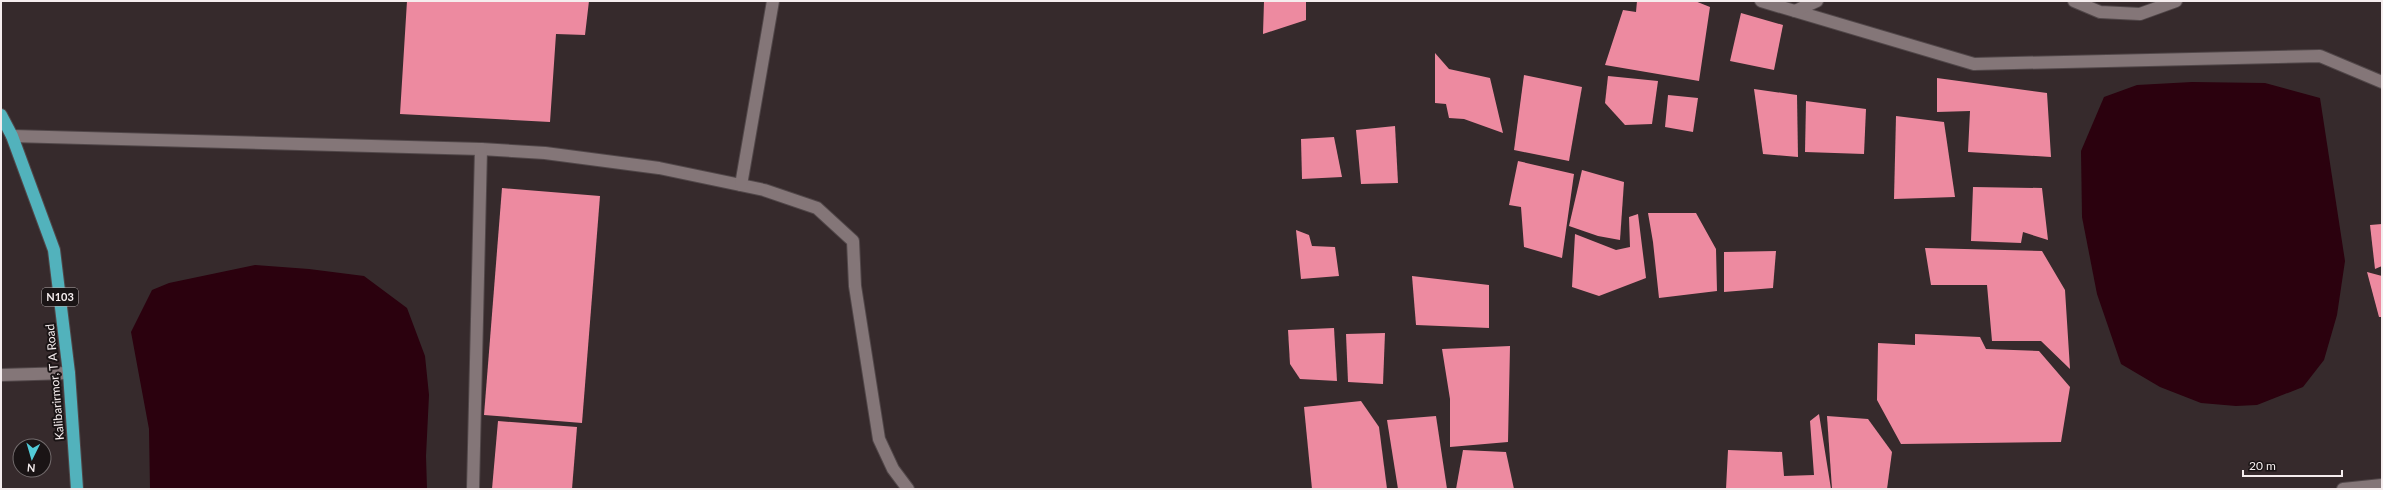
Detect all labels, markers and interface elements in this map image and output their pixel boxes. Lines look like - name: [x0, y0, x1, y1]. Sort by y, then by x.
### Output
- road number: N103: [42, 288, 78, 306]
- street label: Kalibarirmor, T A Road: [42, 323, 67, 441]
- north arrow: [12, 438, 52, 478]
- scale bar: [2243, 452, 2342, 478]
- text: 20 m: [2249, 458, 2276, 473]
- text: N: [26, 462, 36, 475]

